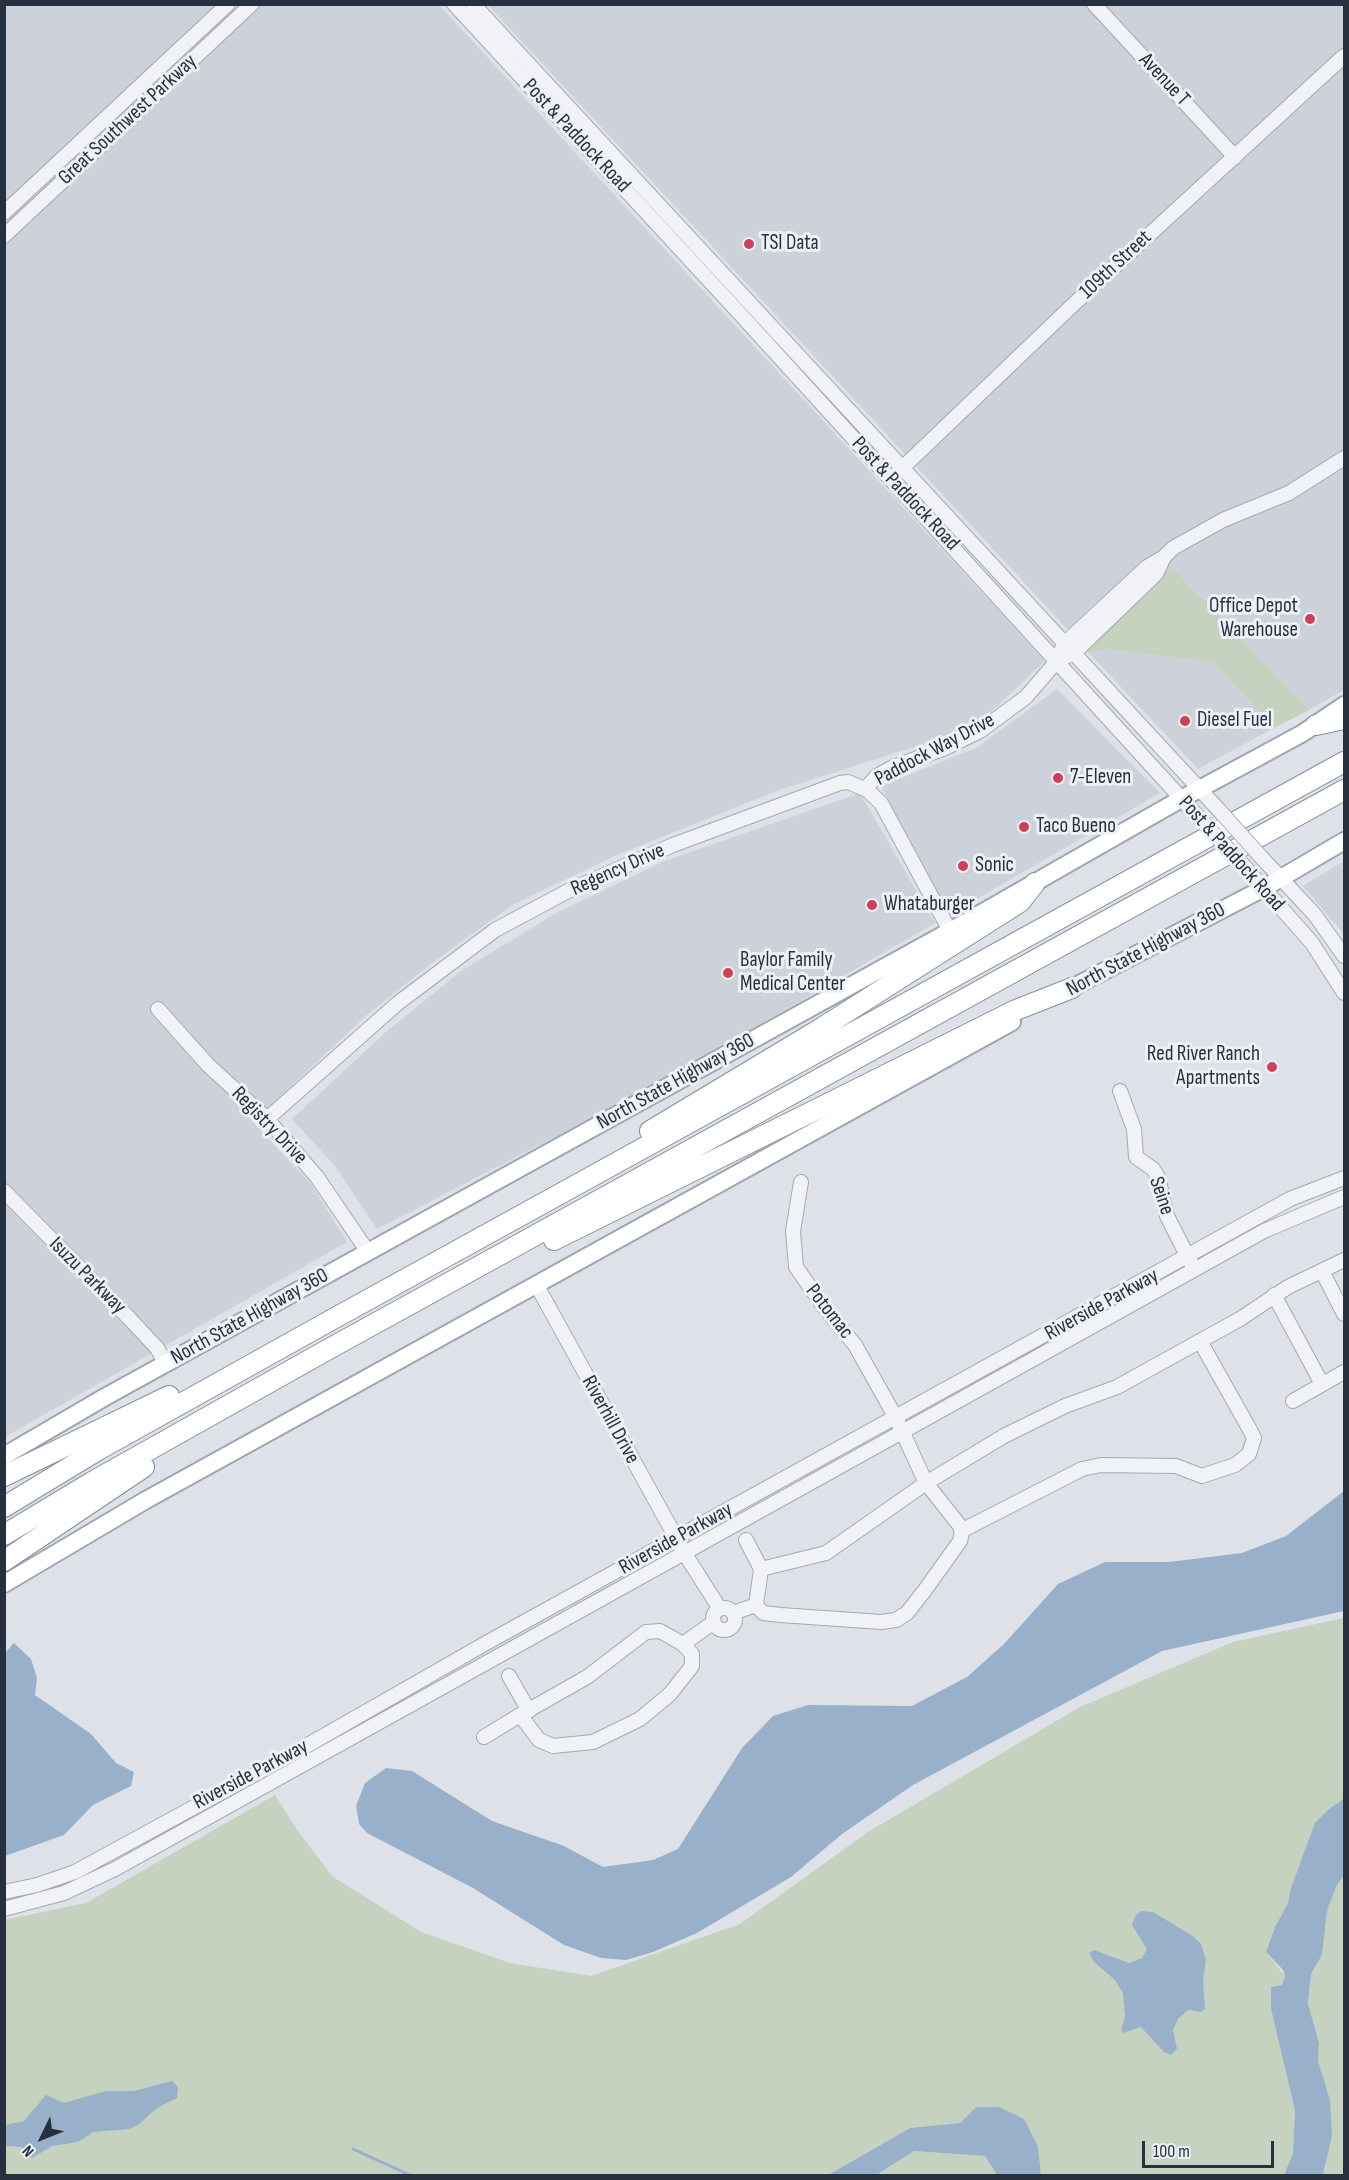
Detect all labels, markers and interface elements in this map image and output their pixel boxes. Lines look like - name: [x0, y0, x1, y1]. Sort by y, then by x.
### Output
- street label: Avenue T: [1133, 48, 1195, 112]
- street label: Great Southwest Parkway: [54, 49, 202, 191]
- street label: Post & Paddock Road: [517, 74, 635, 198]
- street label: 109th Street: [1075, 225, 1157, 305]
- place label: TSI Data: [761, 231, 819, 257]
- marker: TSI Data: [742, 237, 756, 251]
- street label: Post & Paddock Road: [846, 432, 964, 556]
- place label: Office Depot Warehouse: [1209, 594, 1298, 644]
- marker: Office Depot Warehouse: [1303, 612, 1317, 626]
- street label: Paddock Way Drive: [871, 708, 999, 792]
- place label: Diesel Fuel: [1197, 708, 1272, 734]
- marker: Diesel Fuel: [1178, 714, 1192, 728]
- place label: 7-Eleven: [1070, 765, 1131, 791]
- marker: 7-Eleven: [1051, 771, 1065, 785]
- street label: Post & Paddock Road: [1173, 791, 1289, 917]
- place label: Taco Bueno: [1036, 814, 1116, 840]
- marker: Taco Bueno: [1017, 820, 1031, 834]
- street label: Regency Drive: [567, 838, 669, 902]
- place label: Sonic: [975, 853, 1014, 879]
- marker: Sonic: [956, 859, 970, 873]
- place label: Whataburger: [884, 892, 975, 918]
- marker: Whataburger: [865, 898, 879, 912]
- street label: North State Highway 360: [1062, 898, 1230, 1002]
- place label: Baylor Family Medical Center: [740, 948, 845, 998]
- marker: Baylor Family Medical Center: [721, 966, 735, 980]
- street label: North State Highway 360: [593, 1028, 759, 1136]
- place label: Red River Ranch Apartments: [1147, 1042, 1260, 1092]
- marker: Red River Ranch Apartments: [1265, 1060, 1279, 1074]
- street label: Registry Drive: [226, 1082, 312, 1170]
- street label: Seine: [1143, 1174, 1179, 1218]
- street label: Isuzu Parkway: [43, 1232, 131, 1320]
- street label: North State Highway 360: [167, 1263, 333, 1371]
- street label: Riverside Parkway: [1041, 1263, 1163, 1347]
- street label: Potomac: [800, 1280, 858, 1344]
- street label: Riverhill Drive: [576, 1372, 644, 1468]
- street label: Riverside Parkway: [615, 1497, 737, 1581]
- street label: Riverside Parkway: [189, 1734, 313, 1816]
- north arrow: [12, 2108, 72, 2168]
- scale bar: [1145, 2129, 1277, 2167]
- text: N: [19, 2141, 38, 2160]
- text: 100 m: [1153, 2141, 1190, 2162]

